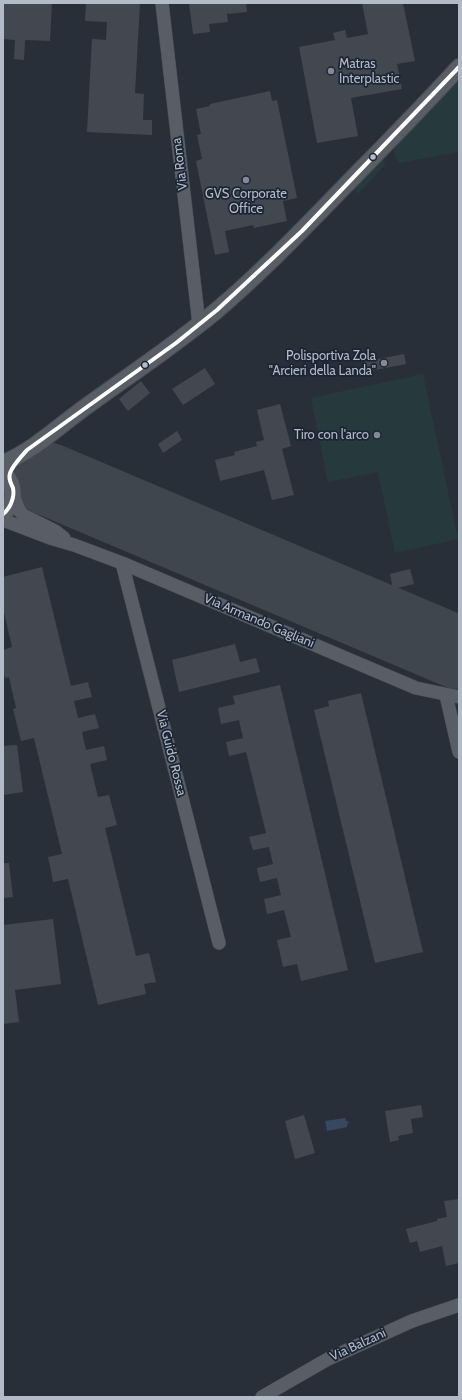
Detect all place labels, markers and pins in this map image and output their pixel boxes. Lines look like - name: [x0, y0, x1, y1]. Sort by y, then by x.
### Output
- place label: Matras Interplastic: [339, 56, 399, 87]
- marker: Matras Interplastic: [326, 66, 336, 76]
- unlabelled marker: [368, 152, 378, 162]
- marker: GVS Corporate Office: [241, 175, 251, 185]
- place label: GVS Corporate Office: [205, 186, 287, 217]
- place label: Polisportiva Zola "Arcieri della Landa": [269, 348, 376, 379]
- marker: Polisportiva Zola "Arcieri della Landa": [379, 358, 389, 368]
- unlabelled marker: [140, 360, 150, 370]
- place label: Tiro con l'arco: [294, 427, 369, 443]
- marker: Tiro con l'arco: [372, 430, 382, 440]

